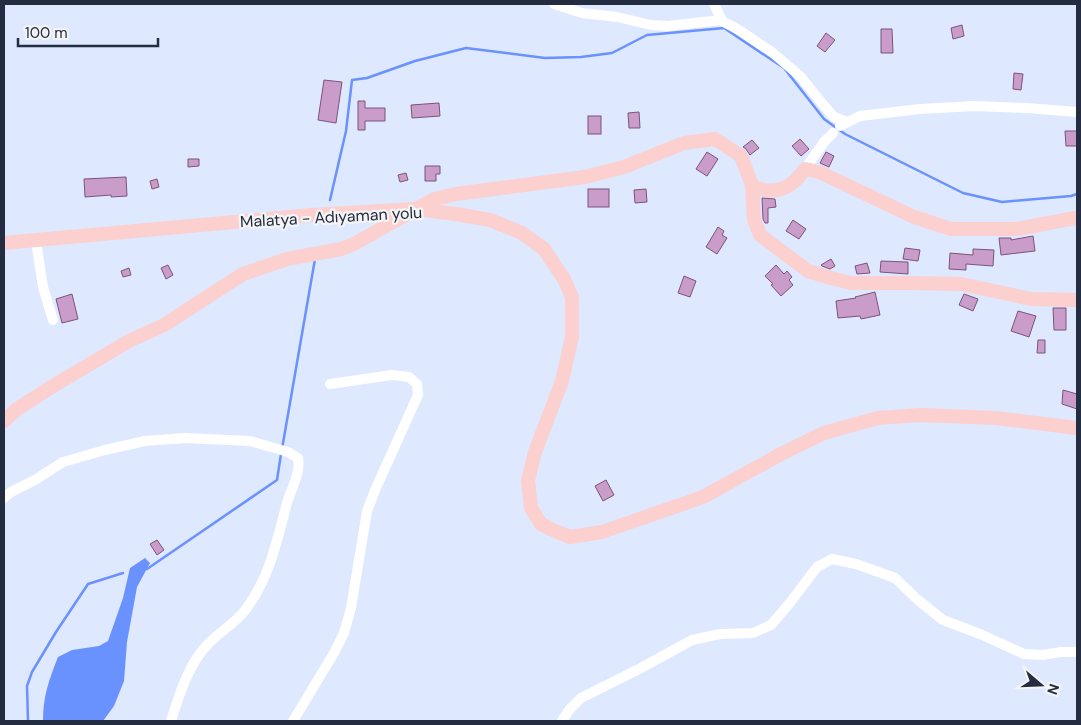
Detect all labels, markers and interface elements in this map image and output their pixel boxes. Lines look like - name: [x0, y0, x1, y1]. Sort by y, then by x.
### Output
- scale bar: [18, 15, 158, 47]
- text: 100 m: [25, 23, 68, 43]
- street label: Malatya - Adıyaman yolu: [239, 202, 423, 232]
- north arrow: [1016, 660, 1066, 710]
- text: N: [1043, 681, 1063, 697]

